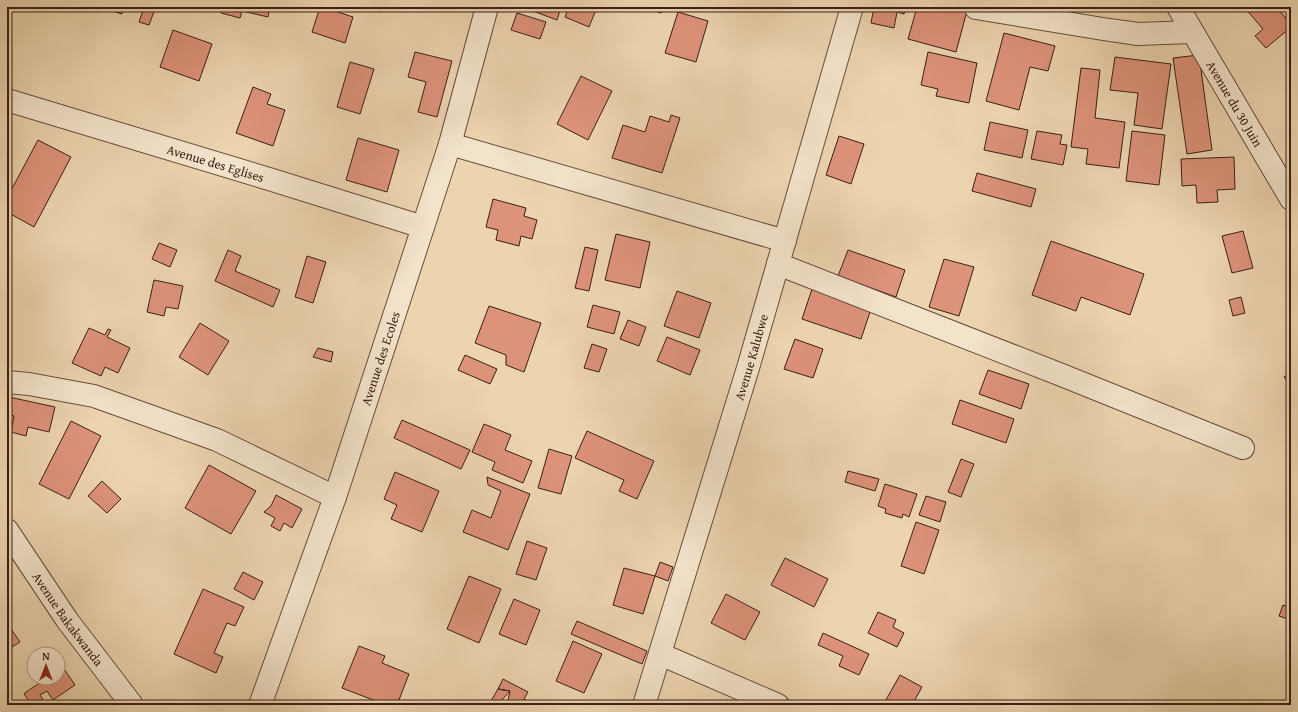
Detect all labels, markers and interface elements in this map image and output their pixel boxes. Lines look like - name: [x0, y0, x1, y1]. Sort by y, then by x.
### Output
- street label: Avenue du 30 Juin: [1202, 57, 1268, 151]
- street label: Avenue des Eglises: [165, 140, 267, 187]
- street label: Avenue des Ecoles: [356, 309, 405, 408]
- street label: Avenue Kalubwe: [730, 312, 773, 403]
- street label: Avenue Bakakwanda: [28, 569, 108, 671]
- north arrow: [26, 646, 66, 686]
- text: N: [42, 648, 50, 664]

